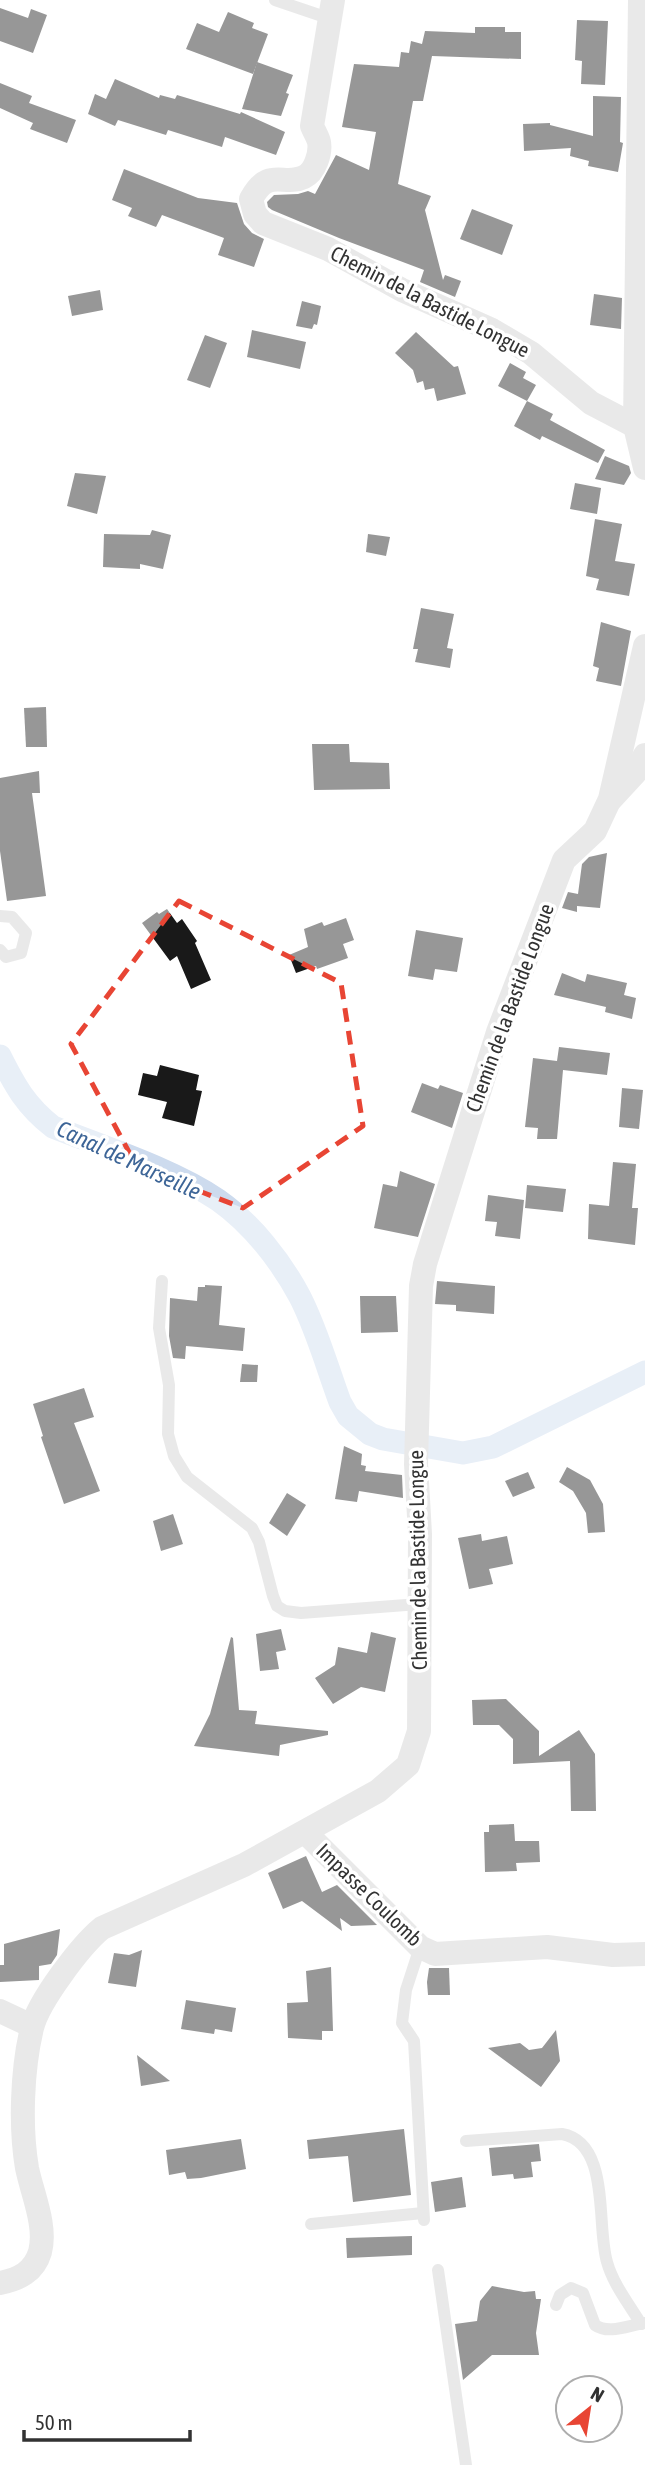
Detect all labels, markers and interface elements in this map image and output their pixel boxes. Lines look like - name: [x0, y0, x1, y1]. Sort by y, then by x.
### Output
- street label: Chemin de la Bastide Longue: [327, 240, 534, 362]
- street label: Chemin de la Bastide Longue: [460, 900, 558, 1115]
- water label: Canal de Marseille: [53, 1115, 205, 1205]
- street label: Chemin de la Bastide Longue: [403, 1450, 431, 1670]
- street label: Impasse Coulomb: [312, 1838, 427, 1951]
- north arrow: [554, 2374, 624, 2444]
- text: N: [587, 2382, 608, 2407]
- scale bar: [24, 2398, 191, 2442]
- text: 50 m: [35, 2410, 73, 2434]

